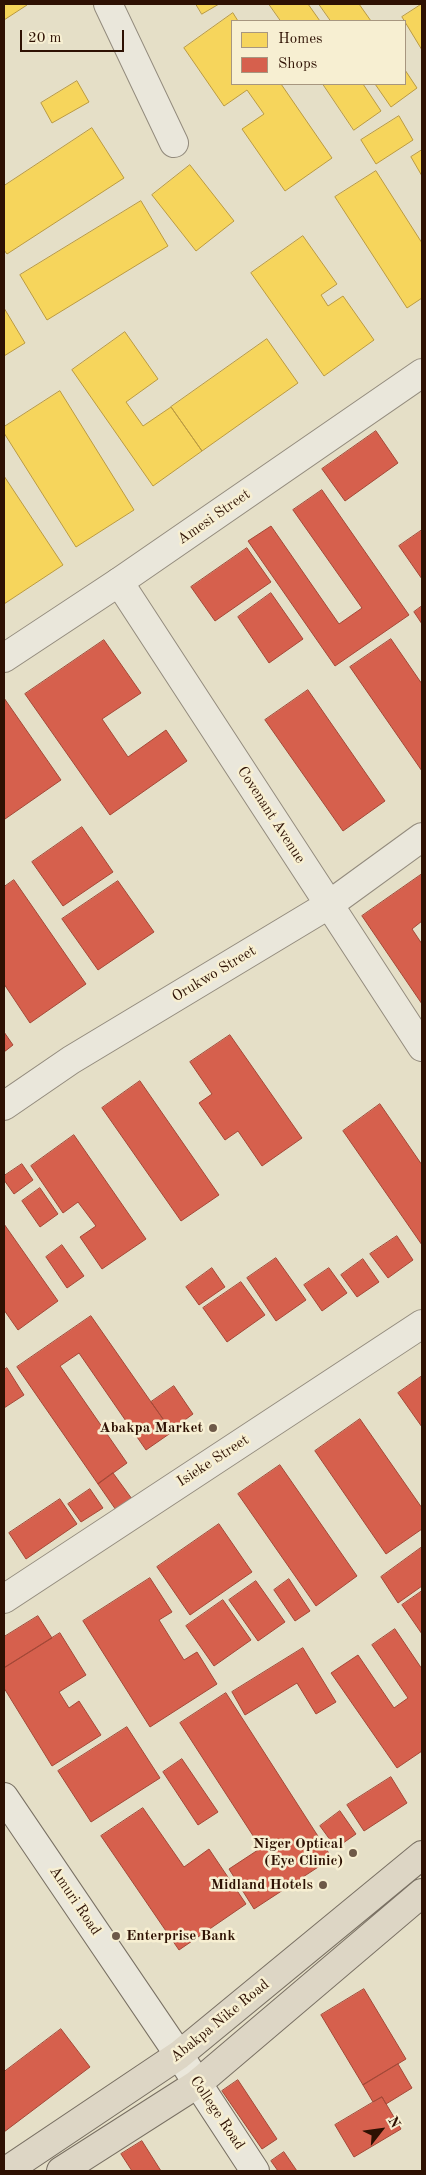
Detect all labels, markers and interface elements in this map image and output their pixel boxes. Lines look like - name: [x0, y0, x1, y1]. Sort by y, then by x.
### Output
- scale bar: [22, 20, 126, 52]
- legend: [231, 20, 406, 85]
- text: 20 m: [28, 31, 62, 46]
- text: Homes: [278, 32, 323, 47]
- text: Shops: [278, 57, 317, 72]
- street label: Amesi Street: [174, 485, 254, 549]
- street label: Covenant Avenue: [233, 763, 309, 867]
- street label: Orukwo Street: [169, 942, 259, 1006]
- place label: Abakpa Market: [99, 1419, 203, 1437]
- marker: Abakpa Market: [207, 1422, 219, 1434]
- street label: Isieke Street: [174, 1431, 252, 1491]
- place label: Niger Optical (Eye Clinic): [253, 1835, 343, 1870]
- marker: Niger Optical (Eye Clinic): [347, 1847, 359, 1859]
- street label: Amuri Road: [45, 1863, 105, 1939]
- place label: Midland Hotels: [211, 1876, 313, 1894]
- marker: Midland Hotels: [317, 1879, 329, 1891]
- place label: Enterprise Bank: [126, 1927, 236, 1945]
- marker: Enterprise Bank: [110, 1930, 122, 1942]
- street label: Abakpa Nike Road: [167, 1976, 273, 2066]
- street label: College Road: [186, 2073, 248, 2153]
- north arrow: [356, 2105, 406, 2155]
- text: N: [385, 2114, 403, 2131]

